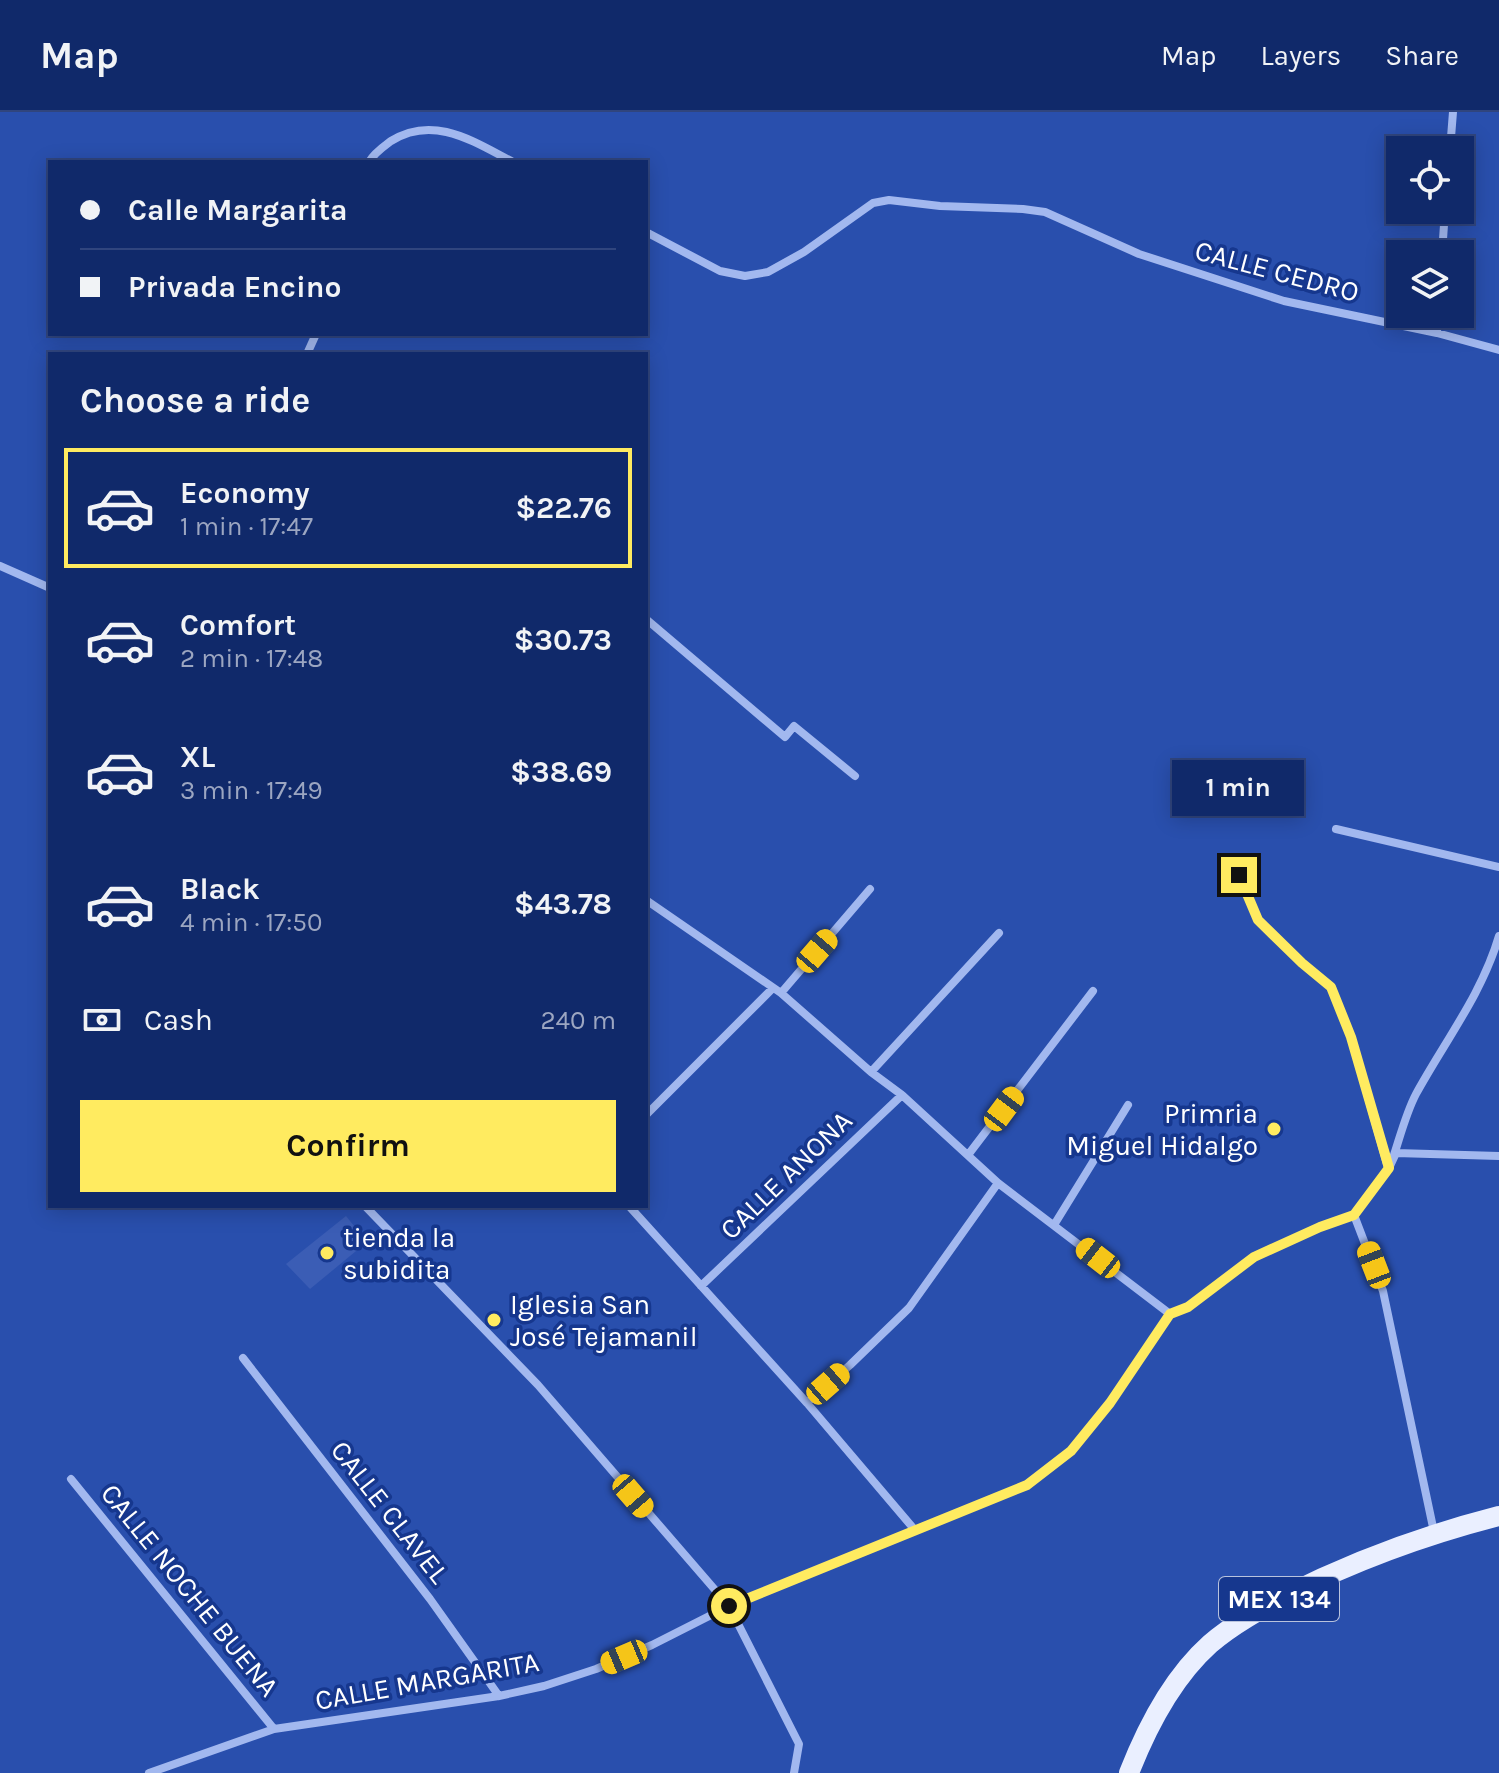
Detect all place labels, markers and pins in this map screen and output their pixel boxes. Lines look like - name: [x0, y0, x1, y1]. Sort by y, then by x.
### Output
- place label: Primria Miguel Hidalgo: [1066, 1097, 1258, 1162]
- marker: Primria Miguel Hidalgo: [1265, 1120, 1283, 1138]
- place label: tienda la subidita: [343, 1221, 455, 1286]
- marker: tienda la subidita: [318, 1244, 336, 1262]
- place label: Iglesia San José Tejamanil: [510, 1288, 698, 1353]
- marker: Iglesia San José Tejamanil: [485, 1311, 503, 1329]

